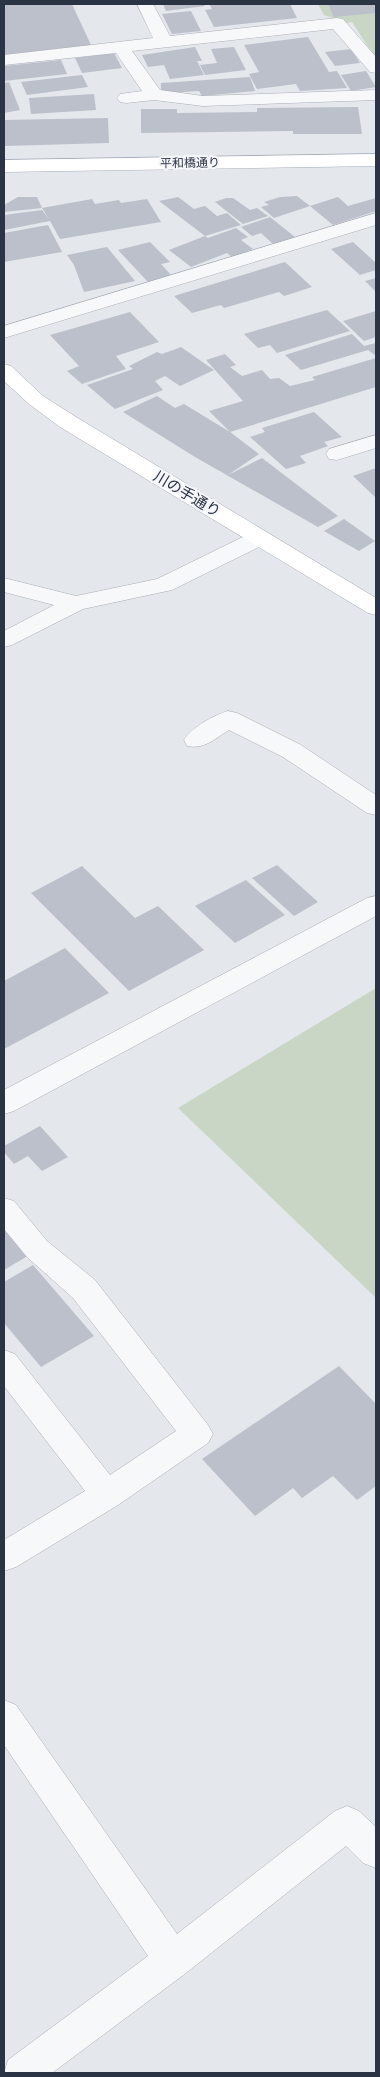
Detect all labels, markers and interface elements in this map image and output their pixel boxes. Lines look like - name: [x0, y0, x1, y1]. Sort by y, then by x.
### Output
- street label: 平和橋通り: [160, 154, 220, 171]
- street label: 川の手通り: [150, 466, 224, 521]

